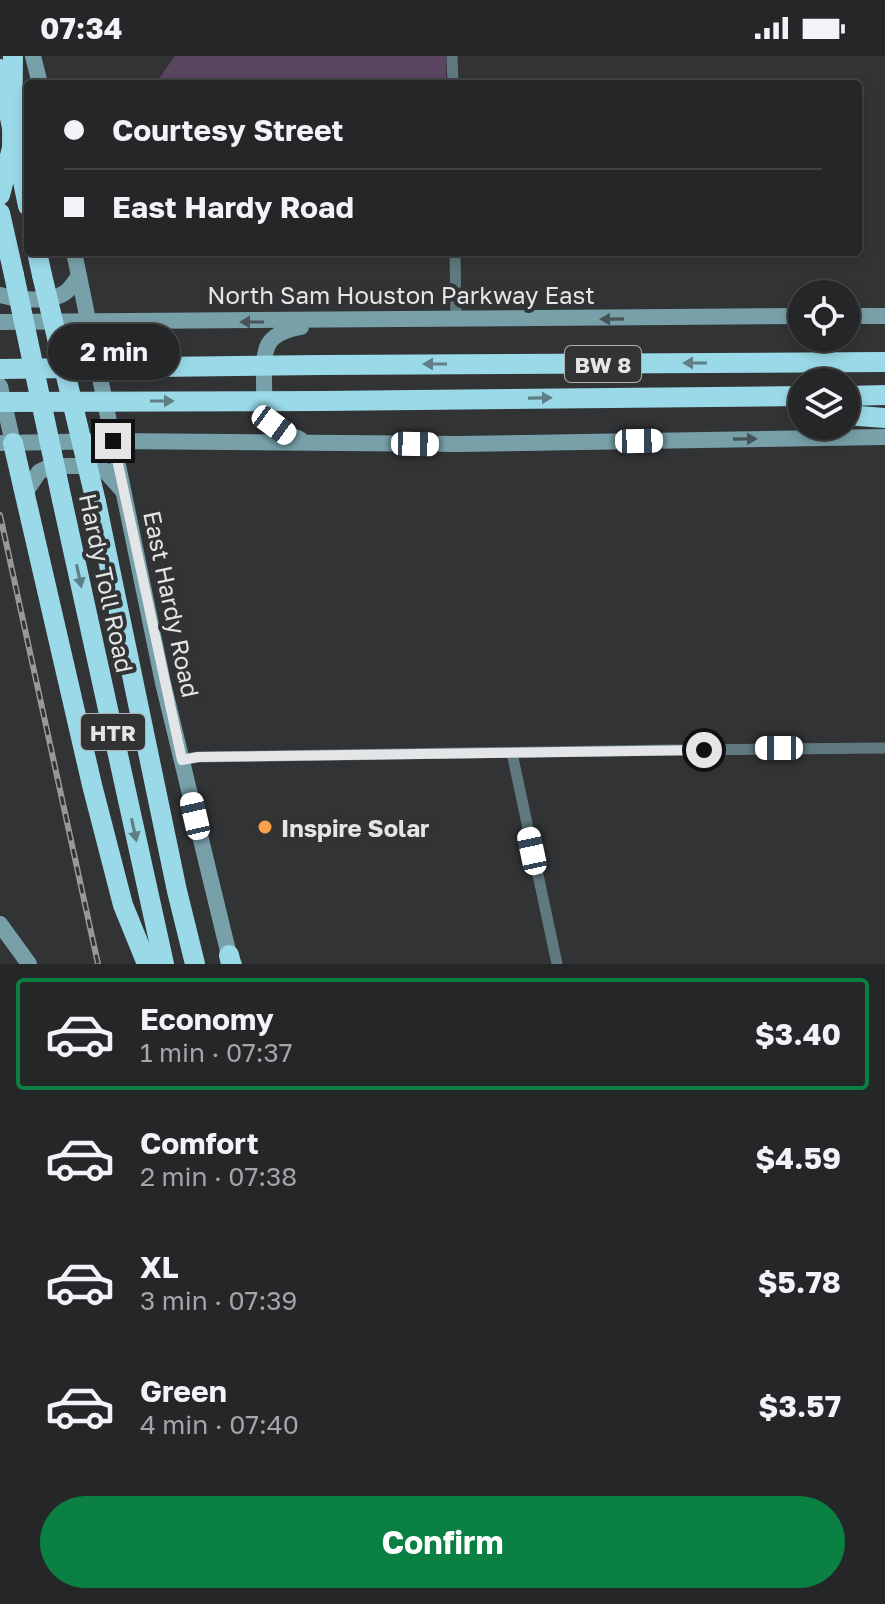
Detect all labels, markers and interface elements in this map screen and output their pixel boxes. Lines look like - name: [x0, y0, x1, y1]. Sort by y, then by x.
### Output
- text: 07:34: [40, 10, 123, 46]
- text: Courtesy Street: [112, 112, 343, 148]
- text: East Hardy Road: [112, 189, 354, 225]
- street label: North Sam Houston Parkway East: [207, 280, 595, 309]
- map controls: [788, 280, 860, 440]
- button: locate: [788, 280, 860, 352]
- one-way arrow: [599, 312, 624, 325]
- one-way arrow: [239, 316, 264, 328]
- callout: 2 min: [47, 325, 179, 381]
- text: 2 min: [80, 336, 148, 367]
- road number: BW 8: [565, 346, 641, 382]
- one-way arrow: [682, 357, 707, 369]
- one-way arrow: [422, 358, 447, 370]
- button: layers: [788, 368, 860, 440]
- one-way arrow: [528, 392, 553, 405]
- one-way arrow: [150, 395, 175, 407]
- car: [248, 401, 300, 449]
- route end: [95, 423, 131, 459]
- car: [615, 429, 663, 453]
- car: [391, 432, 439, 456]
- one-way arrow: [733, 433, 758, 446]
- street label: Hardy Toll Road: [74, 491, 140, 675]
- street label: East Hardy Road: [138, 508, 206, 700]
- one-way arrow: [73, 564, 86, 589]
- road number: HTR: [81, 714, 145, 750]
- route start: [686, 732, 722, 768]
- car: [755, 736, 803, 760]
- car: [178, 790, 212, 842]
- place label: Inspire Solar: [281, 813, 429, 842]
- one-way arrow: [128, 818, 141, 843]
- marker: Inspire Solar: [256, 818, 274, 836]
- car: [515, 825, 549, 877]
- icon: car: [44, 998, 116, 1070]
- text: Economy: [140, 1001, 274, 1037]
- text: $3.40: [755, 1016, 841, 1052]
- text: 1 min · 07:37: [140, 1037, 293, 1068]
- icon: car: [44, 1122, 116, 1194]
- text: Comfort: [140, 1125, 259, 1161]
- text: $4.59: [755, 1140, 841, 1176]
- text: 2 min · 07:38: [140, 1161, 297, 1192]
- icon: car: [44, 1246, 116, 1318]
- text: XL: [140, 1249, 179, 1285]
- text: $5.78: [757, 1264, 841, 1300]
- text: 3 min · 07:39: [140, 1285, 297, 1316]
- icon: car: [44, 1370, 116, 1442]
- text: Green: [140, 1373, 227, 1409]
- text: $3.57: [758, 1388, 841, 1424]
- text: 4 min · 07:40: [140, 1409, 299, 1440]
- button: Confirm: [40, 1496, 845, 1588]

